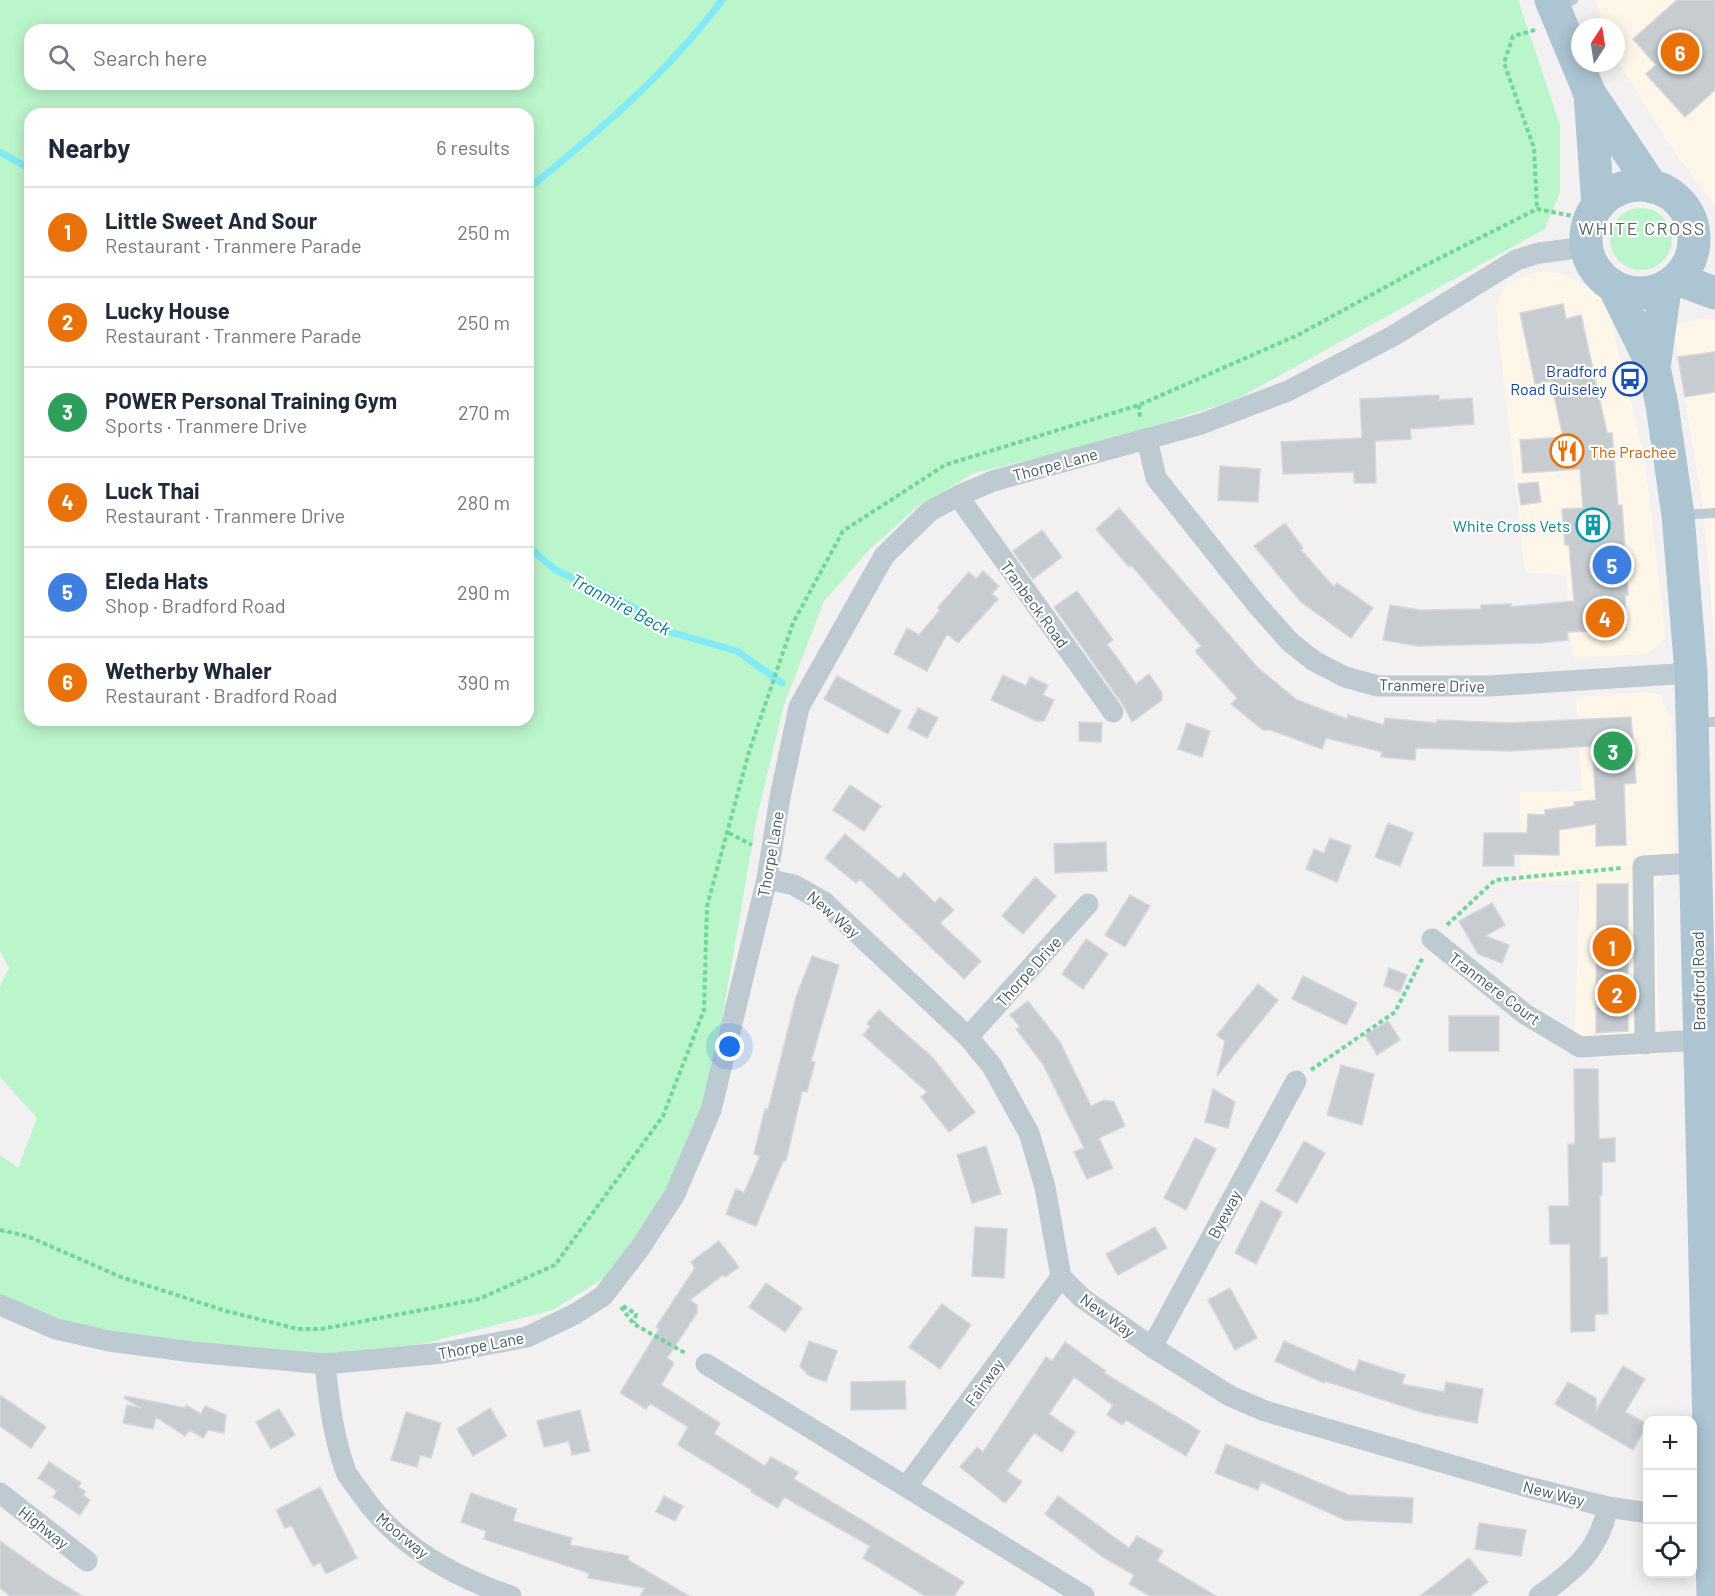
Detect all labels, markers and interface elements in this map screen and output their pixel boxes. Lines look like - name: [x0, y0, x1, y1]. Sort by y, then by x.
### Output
- north arrow: [1571, 18, 1625, 72]
- search box: [24, 24, 534, 90]
- pin: 6: [1660, 29, 1700, 74]
- icon: search: [45, 41, 78, 74]
- text: Search here: [93, 44, 207, 70]
- text: Nearby: [48, 132, 130, 163]
- text: 6 results: [436, 135, 510, 159]
- text: Little Sweet And Sour: [105, 207, 317, 233]
- district label: WHITE CROSS: [1578, 217, 1706, 239]
- text: 1: [64, 220, 71, 244]
- text: 250 m: [457, 220, 510, 244]
- text: Restaurant · Tranmere Parade: [105, 233, 362, 257]
- text: Lucky House: [105, 297, 230, 323]
- text: 2: [62, 310, 73, 334]
- text: 250 m: [457, 310, 510, 334]
- text: Restaurant · Tranmere Parade: [105, 323, 362, 347]
- place label: Bradford Road Guiseley: [1510, 361, 1608, 398]
- bus stop icon: Bradford Road Guiseley: [1612, 361, 1648, 397]
- text: POWER Personal Training Gym: [105, 387, 397, 413]
- text: 3: [62, 400, 73, 424]
- text: 270 m: [458, 400, 510, 424]
- text: Sports · Tranmere Drive: [105, 413, 307, 437]
- restaurant icon: The Prachee: [1549, 433, 1585, 469]
- place label: The Prachee: [1590, 442, 1677, 461]
- street label: Thorpe Lane: [1011, 444, 1099, 484]
- text: Luck Thai: [105, 477, 200, 503]
- text: 4: [61, 490, 74, 514]
- text: 280 m: [457, 490, 510, 514]
- text: Restaurant · Tranmere Drive: [105, 503, 345, 527]
- building icon: White Cross Vets: [1575, 507, 1611, 543]
- place label: White Cross Vets: [1453, 516, 1570, 535]
- pin: 5: [1592, 542, 1632, 588]
- street label: Tranbeck Road: [997, 557, 1073, 651]
- text: Eleda Hats: [105, 567, 208, 593]
- water label: Tranmire Beck: [567, 568, 675, 640]
- text: 5: [62, 580, 73, 604]
- text: 290 m: [457, 580, 510, 604]
- text: Shop · Bradford Road: [105, 593, 286, 617]
- pin: 4: [1586, 596, 1624, 640]
- text: Wetherby Whaler: [105, 657, 272, 683]
- text: 6: [62, 670, 73, 694]
- text: 390 m: [457, 670, 510, 694]
- street label: Tranmere Drive: [1379, 675, 1485, 695]
- text: Restaurant · Bradford Road: [105, 683, 338, 707]
- pin: 3: [1594, 728, 1632, 774]
- street label: Thorpe Lane: [753, 810, 787, 898]
- street label: New Way: [804, 887, 865, 942]
- pin: 1: [1592, 924, 1632, 970]
- street label: Bradford Road: [1688, 931, 1708, 1031]
- street label: Thorpe Drive: [991, 932, 1065, 1010]
- street label: Tranmere Court: [1446, 948, 1544, 1028]
- pin: 2: [1598, 972, 1636, 1016]
- your location: [715, 1032, 744, 1061]
- street label: Byeway: [1203, 1186, 1245, 1241]
- street label: New Way: [1077, 1289, 1139, 1341]
- street label: Thorpe Lane: [437, 1327, 525, 1363]
- street label: Fairway: [960, 1354, 1008, 1409]
- map controls: [1643, 1416, 1697, 1578]
- button: +: [1643, 1416, 1697, 1470]
- button: −: [1643, 1470, 1697, 1524]
- street label: New Way: [1521, 1476, 1587, 1510]
- street label: Highway: [15, 1502, 73, 1553]
- street label: Moorway: [373, 1508, 434, 1562]
- button: locate: [1643, 1524, 1697, 1578]

